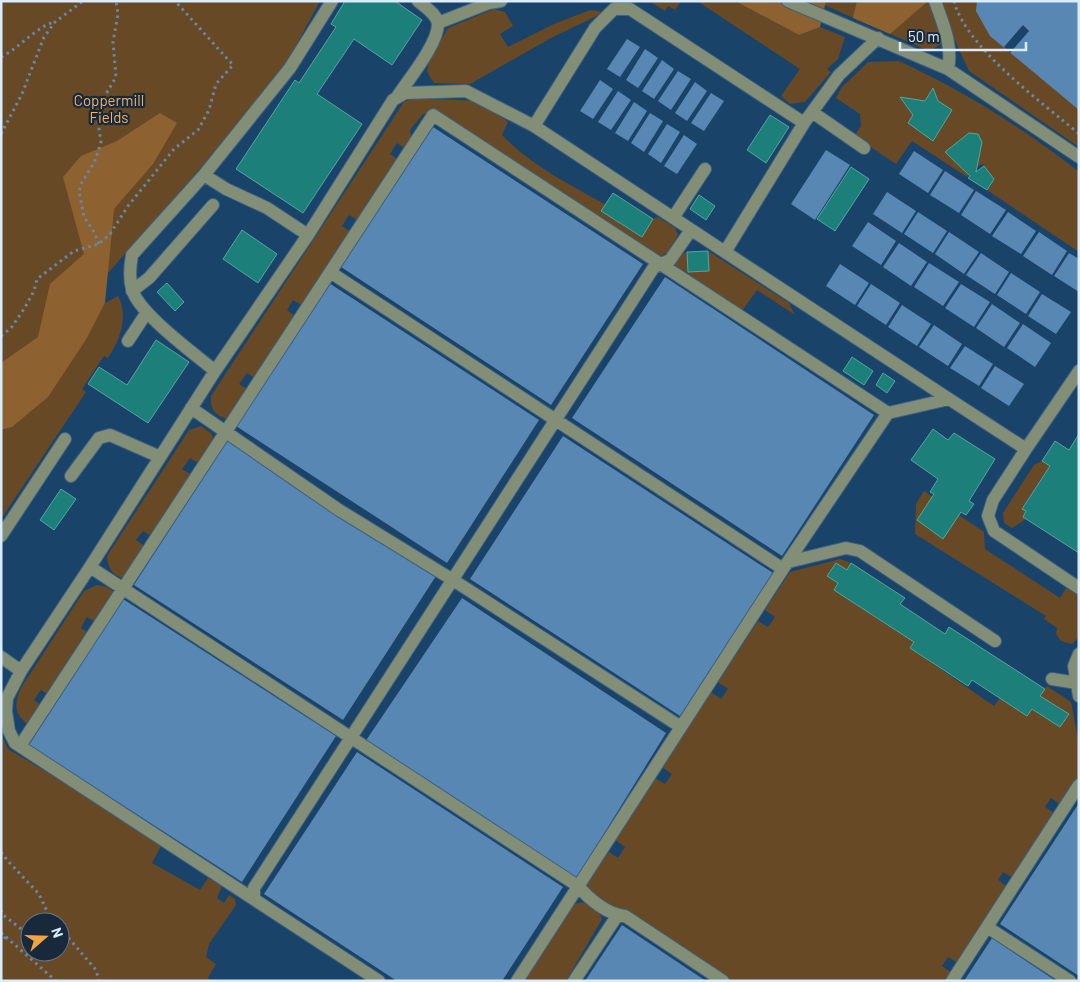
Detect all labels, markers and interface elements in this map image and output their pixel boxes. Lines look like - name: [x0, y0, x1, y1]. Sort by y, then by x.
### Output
- scale bar: [900, 20, 1026, 52]
- text: 50 m: [908, 27, 940, 45]
- park label: Coppermill Fields: [74, 91, 144, 126]
- north arrow: [20, 912, 70, 962]
- text: N: [48, 925, 67, 940]

